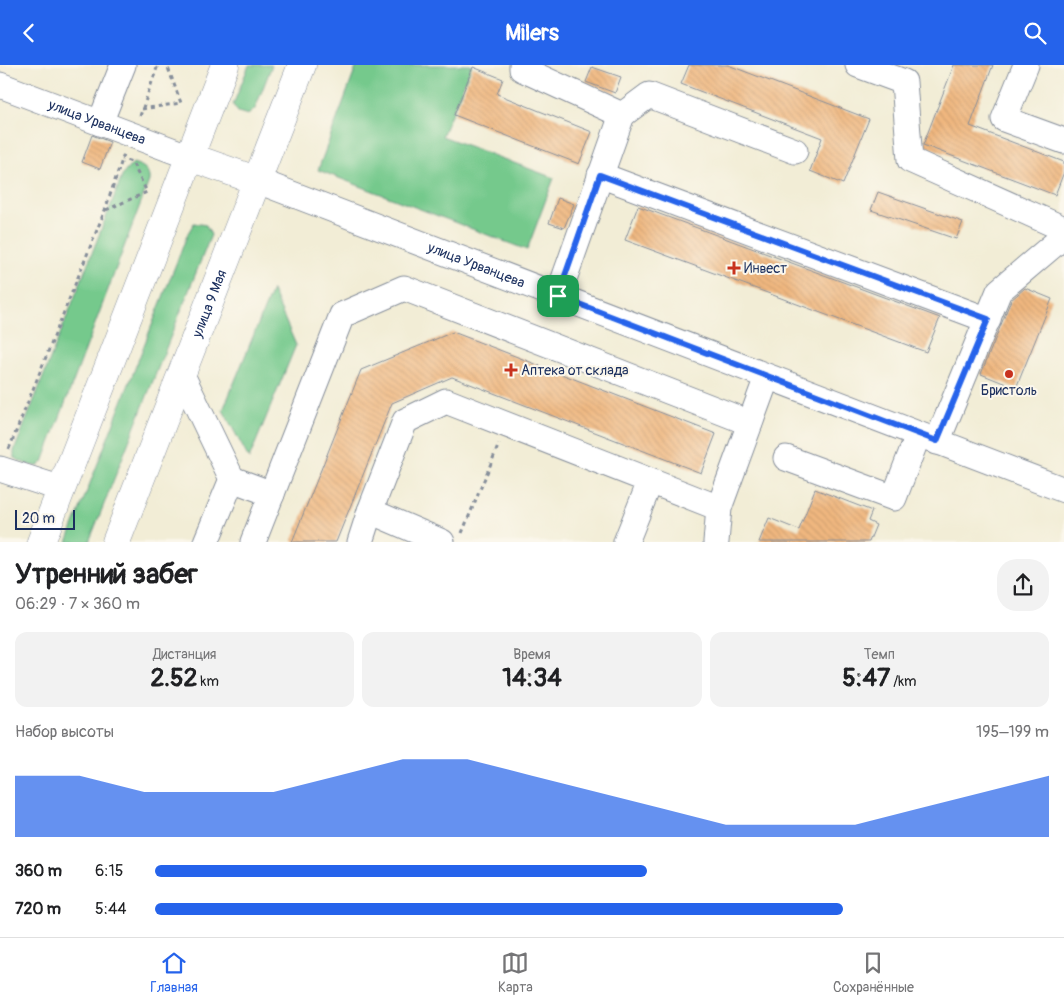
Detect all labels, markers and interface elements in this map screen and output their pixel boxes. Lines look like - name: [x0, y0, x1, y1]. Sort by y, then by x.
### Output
- icon: back: [15, 19, 43, 47]
- text: Milers: [505, 19, 559, 47]
- icon: search: [1021, 19, 1049, 47]
- street label: улица Урванцева: [45, 96, 148, 148]
- street label: улица Урванцева: [425, 239, 527, 292]
- place label: Инвест: [744, 260, 787, 277]
- marker: Инвест: [728, 262, 740, 274]
- street label: улица 9 Мая: [188, 267, 230, 341]
- pin: [537, 275, 579, 317]
- icon: arrive: [544, 282, 572, 310]
- place label: Аптека от склада: [521, 362, 629, 379]
- marker: Аптека от склада: [505, 364, 517, 376]
- marker: Бристоль: [1003, 368, 1015, 380]
- place label: Бристоль: [981, 382, 1037, 399]
- scale bar: [15, 507, 75, 530]
- text: 20 m: [22, 510, 55, 527]
- text: Утренний забег: [15, 557, 198, 592]
- button: share: [997, 559, 1049, 611]
- text: 06:29 · 7 × 360 m: [15, 594, 140, 614]
- text: Дистанция: [153, 646, 216, 663]
- text: Время: [513, 646, 551, 663]
- text: Темп: [864, 646, 895, 663]
- text: 2.52: [151, 663, 198, 694]
- text: 14:34: [502, 663, 562, 694]
- text: 5:47: [842, 663, 890, 694]
- text: km: [198, 673, 219, 690]
- text: /km: [890, 673, 916, 690]
- text: Набор высоты: [15, 722, 114, 742]
- text: 195–199 m: [976, 722, 1049, 742]
- text: 360 m: [15, 861, 62, 881]
- text: 6:15: [95, 861, 124, 881]
- text: 720 m: [15, 899, 61, 919]
- text: 5:44: [95, 899, 127, 919]
- tab: Главная: [150, 949, 198, 996]
- tab: Карта: [498, 949, 533, 996]
- tab: Сохранённые: [833, 949, 914, 996]

